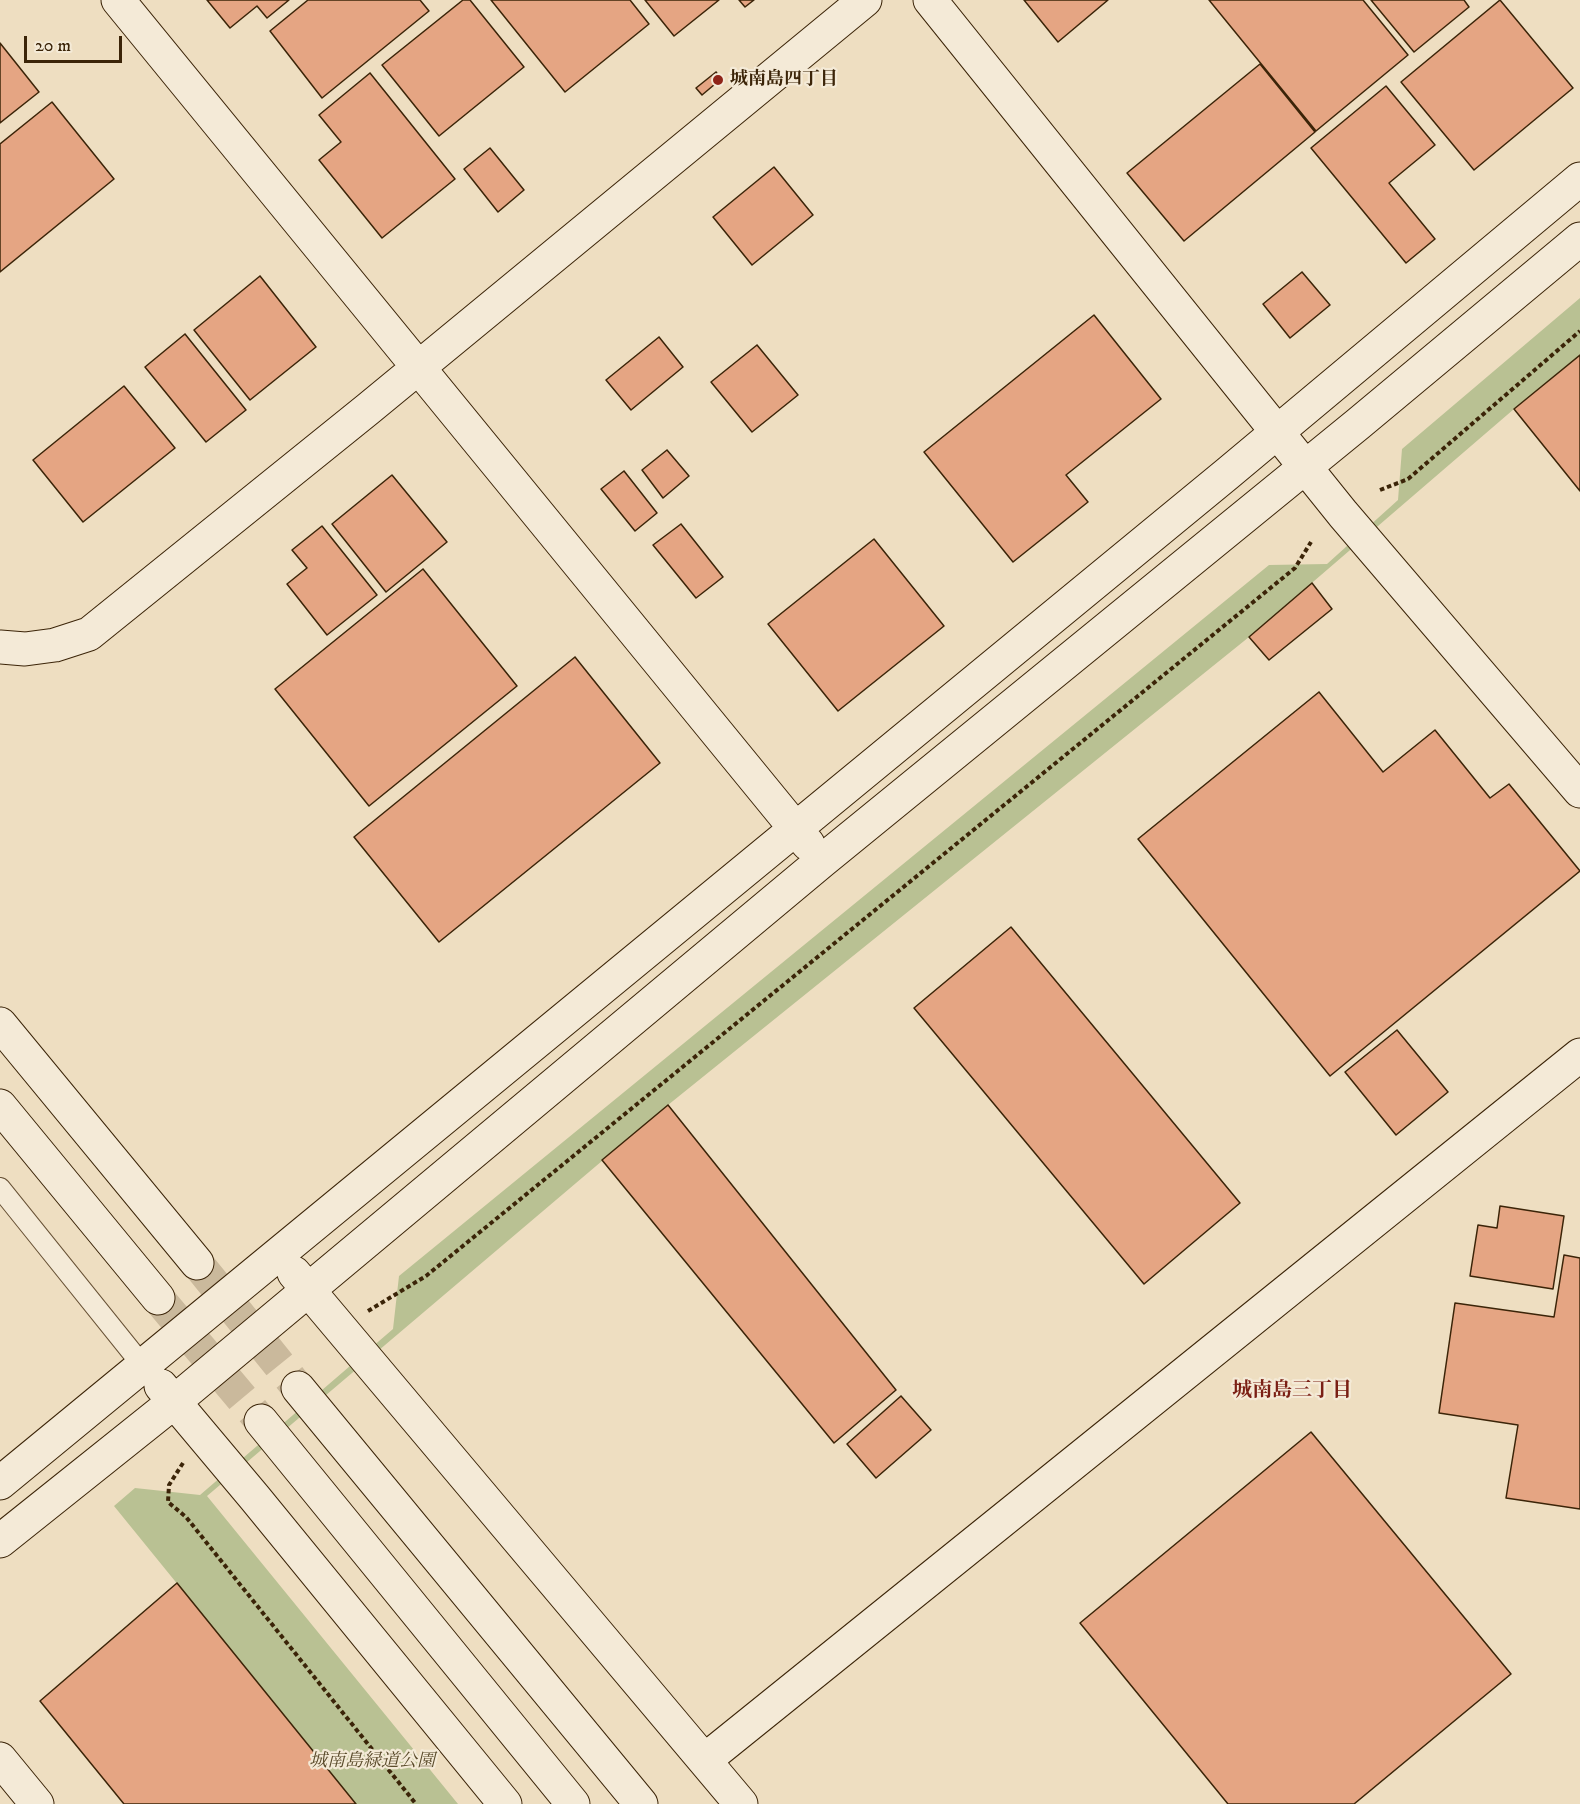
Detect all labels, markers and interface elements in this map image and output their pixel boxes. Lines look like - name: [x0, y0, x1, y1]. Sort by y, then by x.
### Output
- scale bar: [27, 24, 124, 62]
- text: 20 m: [35, 35, 71, 57]
- place label: 城南島四丁目: [730, 69, 838, 91]
- marker: 城南島四丁目: [711, 73, 725, 87]
- district label: 城南島三丁目: [1232, 1380, 1352, 1404]
- park label: 城南島緑道公園: [309, 1751, 435, 1773]

